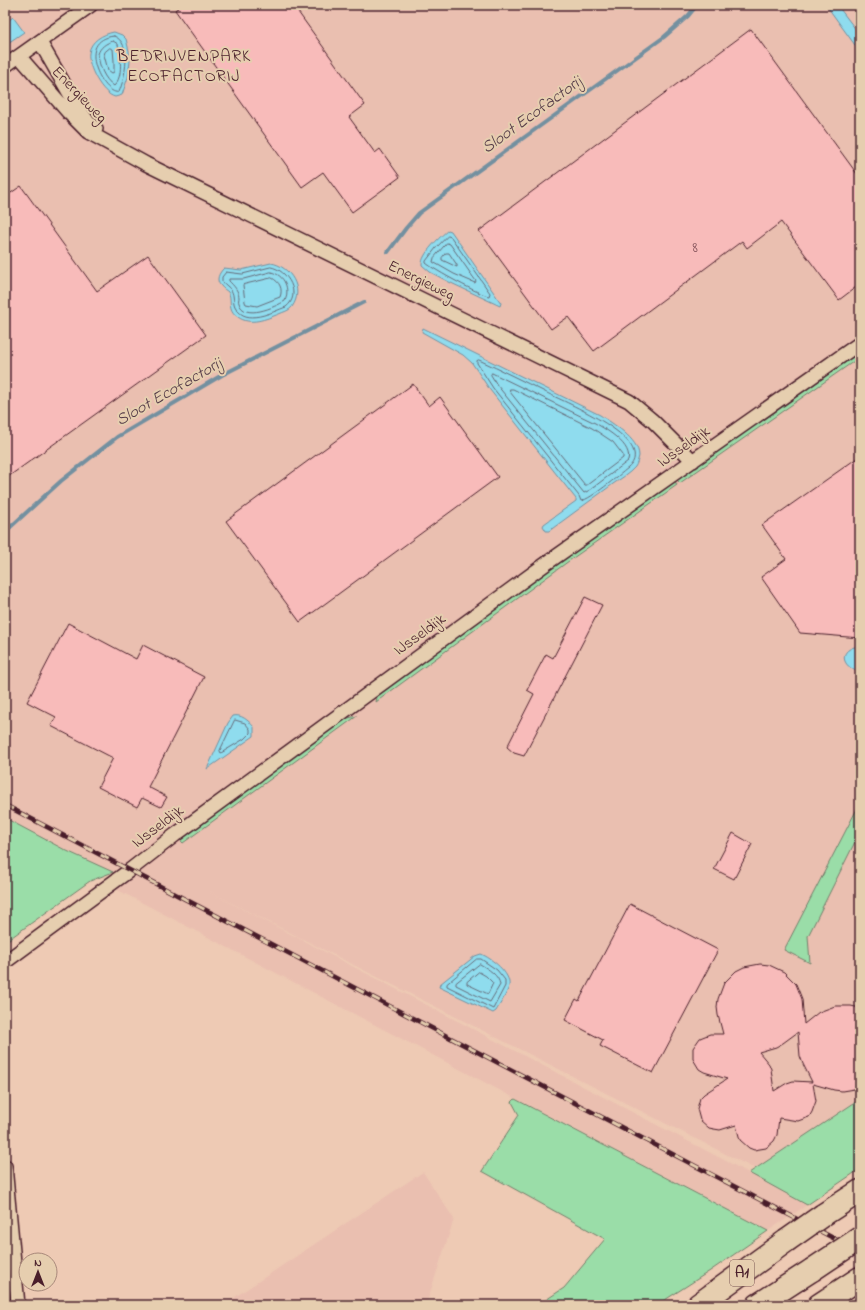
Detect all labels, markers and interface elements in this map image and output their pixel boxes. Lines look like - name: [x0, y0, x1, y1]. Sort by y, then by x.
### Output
- district label: BEDRIJVENPARK ECOFACTORIJ: [116, 44, 251, 89]
- street label: Energieweg: [45, 61, 113, 129]
- water label: Sloot Ecofactorij: [477, 69, 589, 160]
- house number: 8: [692, 238, 698, 259]
- street label: Energieweg: [383, 254, 459, 308]
- water label: Sloot Ecofactorij: [111, 351, 228, 433]
- street label: IJsseldijk: [653, 419, 716, 474]
- street label: IJsseldijk: [389, 607, 452, 662]
- street label: IJsseldijk: [127, 799, 190, 855]
- north arrow: [18, 1252, 58, 1292]
- text: N: [34, 1255, 42, 1271]
- road number: A1: [730, 1260, 754, 1286]

